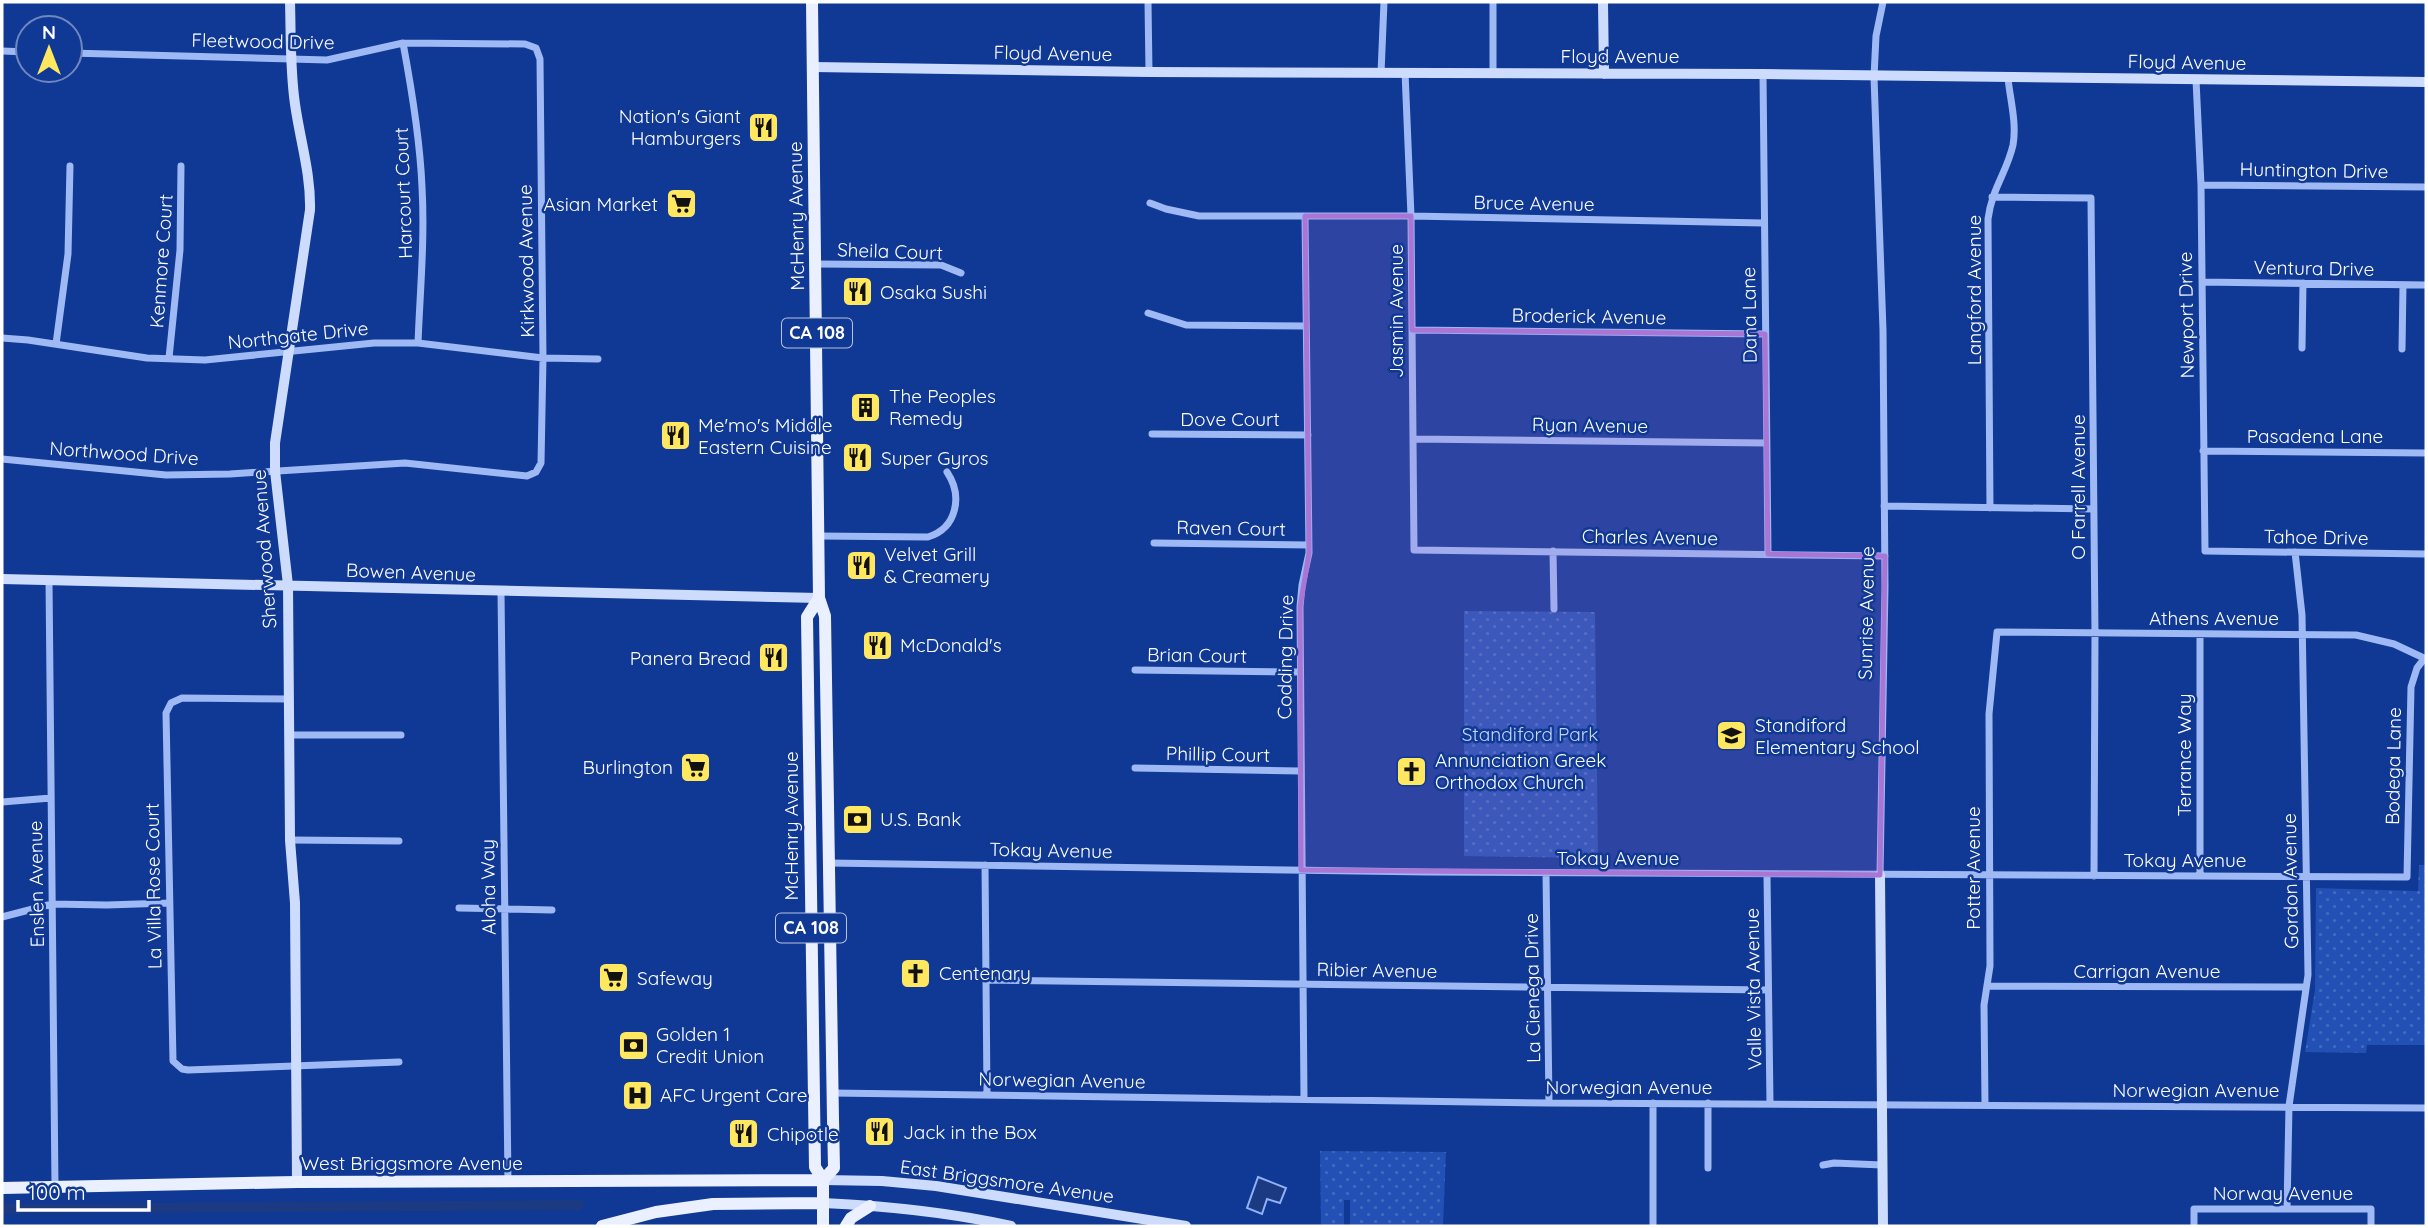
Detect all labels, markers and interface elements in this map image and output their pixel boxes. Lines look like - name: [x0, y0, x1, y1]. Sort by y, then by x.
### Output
- north arrow: [14, 14, 84, 84]
- text: N: [42, 20, 56, 44]
- street label: Fleetwood Drive: [191, 28, 335, 54]
- street label: Floyd Avenue: [993, 40, 1113, 66]
- street label: Floyd Avenue: [1561, 44, 1679, 68]
- street label: Floyd Avenue: [2127, 49, 2247, 75]
- place label: Nation's Giant Hamburgers: [619, 104, 741, 150]
- restaurant icon: Nation's Giant Hamburgers: [747, 110, 781, 144]
- street label: Harcourt Court: [389, 127, 417, 259]
- street label: McHenry Avenue: [783, 141, 809, 291]
- street label: Huntington Drive: [2240, 157, 2388, 183]
- street label: Kirkwood Avenue: [513, 184, 539, 338]
- supermarket icon: Asian Market: [664, 187, 698, 221]
- street label: Bruce Avenue: [1473, 190, 1595, 216]
- place label: Asian Market: [544, 192, 658, 216]
- street label: Kenmore Court: [144, 193, 178, 329]
- street label: Langford Avenue: [1962, 215, 1986, 365]
- street label: Sheila Court: [837, 237, 943, 265]
- street label: Jasmin Avenue: [1384, 244, 1408, 378]
- street label: Newport Drive: [2173, 252, 2199, 378]
- street label: Ventura Drive: [2253, 255, 2375, 281]
- street label: Dana Lane: [1736, 267, 1762, 363]
- restaurant icon: Osaka Sushi: [840, 275, 874, 309]
- place label: Osaka Sushi: [880, 280, 987, 304]
- street label: Broderick Avenue: [1512, 303, 1666, 329]
- street label: Northgate Drive: [227, 316, 369, 354]
- road number: CA 108: [782, 318, 852, 348]
- place label: The Peoples Remedy: [889, 384, 996, 430]
- building icon: The Peoples Remedy: [849, 390, 883, 424]
- street label: Dove Court: [1180, 407, 1280, 431]
- street label: Ryan Avenue: [1532, 412, 1648, 438]
- place label: Me'mo's Middle Eastern Cuisine: [698, 413, 832, 459]
- street label: O Farrell Avenue: [2066, 414, 2090, 560]
- restaurant icon: Me'mo's Middle Eastern Cuisine: [658, 419, 692, 453]
- street label: Pasadena Lane: [2247, 424, 2383, 448]
- street label: Northwood Drive: [49, 436, 199, 470]
- restaurant icon: Super Gyros: [841, 441, 875, 475]
- place label: Super Gyros: [881, 446, 989, 470]
- street label: Sherwood Avenue: [246, 469, 282, 629]
- street label: Raven Court: [1176, 515, 1286, 541]
- street label: Charles Avenue: [1582, 524, 1718, 550]
- street label: Tahoe Drive: [2263, 524, 2369, 550]
- place label: Velvet Grill & Creamery: [884, 542, 990, 588]
- street label: Sunrise Avenue: [1853, 546, 1879, 680]
- restaurant icon: Velvet Grill & Creamery: [844, 548, 878, 582]
- street label: Bowen Avenue: [346, 558, 476, 586]
- street label: Codding Drive: [1272, 594, 1298, 720]
- street label: Athens Avenue: [2149, 606, 2279, 630]
- restaurant icon: McDonald's: [860, 628, 894, 662]
- place label: McDonald's: [900, 633, 1002, 657]
- restaurant icon: Panera Bread: [757, 641, 791, 675]
- street label: Brian Court: [1147, 642, 1247, 668]
- place label: Panera Bread: [630, 646, 751, 670]
- street label: Terrance Way: [2172, 693, 2196, 817]
- street label: Bodega Lane: [2380, 707, 2406, 825]
- place label: Standiford Elementary School: [1755, 713, 1920, 759]
- school or university icon: Standiford Elementary School: [1715, 719, 1749, 753]
- park label: Standiford Park: [1462, 722, 1598, 746]
- street label: Phillip Court: [1166, 741, 1270, 767]
- place label: Annunciation Greek Orthodox Church: [1435, 748, 1606, 794]
- supermarket icon: Burlington: [679, 750, 713, 784]
- street label: McHenry Avenue: [779, 751, 803, 901]
- church icon: Annunciation Greek Orthodox Church: [1395, 754, 1429, 788]
- place label: Burlington: [582, 755, 673, 779]
- bank icon: U.S. Bank: [840, 802, 874, 836]
- street label: La Villa Rose Court: [140, 803, 166, 969]
- street label: Potter Avenue: [1961, 806, 1985, 930]
- place label: U.S. Bank: [880, 807, 961, 831]
- street label: Gordon Avenue: [2277, 813, 2303, 949]
- street label: Enslen Avenue: [23, 820, 49, 948]
- street label: Tokay Avenue: [989, 837, 1113, 863]
- street label: Aloha Way: [475, 839, 501, 935]
- street label: Tokay Avenue: [1556, 846, 1680, 870]
- street label: Tokay Avenue: [2123, 848, 2247, 872]
- street label: Valle Vista Avenue: [1740, 908, 1766, 1070]
- street label: La Cienega Drive: [1519, 913, 1545, 1063]
- road number: CA 108: [776, 914, 846, 943]
- church icon: Centenary: [899, 956, 933, 990]
- street label: Ribier Avenue: [1317, 957, 1437, 983]
- street label: Carrigan Avenue: [2073, 959, 2221, 983]
- supermarket icon: Safeway: [597, 961, 631, 995]
- place label: Centenary: [939, 961, 1031, 985]
- place label: Safeway: [637, 966, 713, 990]
- place label: Golden 1 Credit Union: [656, 1022, 764, 1068]
- bank icon: Golden 1 Credit Union: [616, 1028, 650, 1062]
- street label: Norwegian Avenue: [978, 1067, 1146, 1093]
- street label: Norwegian Avenue: [1545, 1075, 1713, 1099]
- hospital icon: AFC Urgent Care: [620, 1078, 654, 1112]
- street label: Norwegian Avenue: [2112, 1078, 2280, 1102]
- place label: AFC Urgent Care: [660, 1083, 807, 1107]
- restaurant icon: Jack in the Box: [863, 1115, 897, 1149]
- restaurant icon: Chipotle: [727, 1117, 761, 1151]
- place label: Jack in the Box: [903, 1120, 1037, 1144]
- place label: Chipotle: [767, 1122, 839, 1146]
- street label: West Briggsmore Avenue: [301, 1151, 523, 1175]
- street label: East Briggsmore Avenue: [899, 1154, 1115, 1208]
- scale bar: [18, 1168, 149, 1212]
- text: 100 m: [28, 1179, 86, 1205]
- street label: Norway Avenue: [2213, 1181, 2353, 1205]

